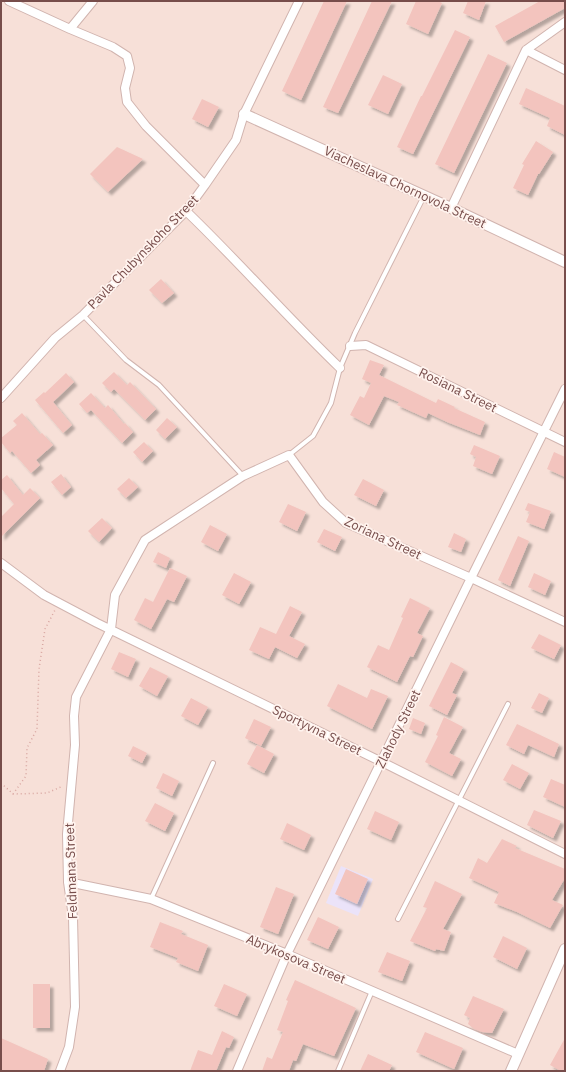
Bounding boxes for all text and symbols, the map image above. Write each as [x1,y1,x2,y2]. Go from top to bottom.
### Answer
street label: Viacheslava Chornovola Street [321,142,489,232]
street label: Pavla Chubynskoho Street [84,191,202,313]
street label: Rosiana Street [416,364,500,416]
street label: Zoriana Street [342,513,424,563]
street label: Zlahody Street [372,687,424,771]
street label: Sportyvna Street [269,701,365,759]
street label: Feldmana Street [61,822,81,920]
street label: Abrykosova Street [244,930,348,988]

